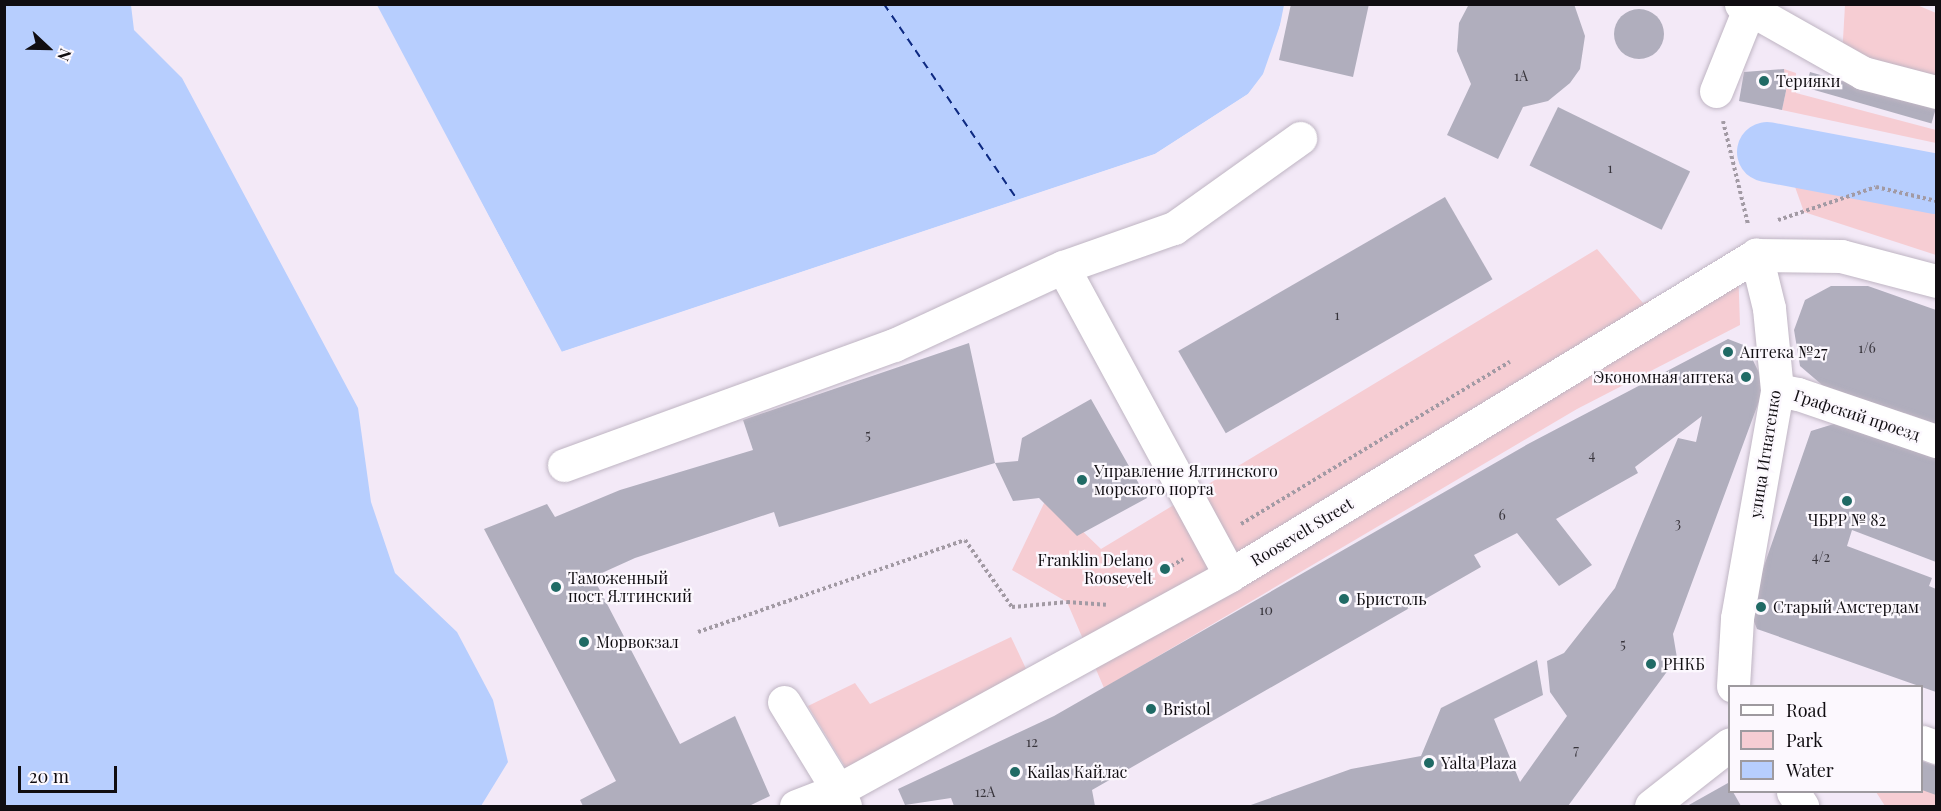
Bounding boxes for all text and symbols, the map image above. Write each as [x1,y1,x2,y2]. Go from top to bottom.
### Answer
north arrow [18,18,78,78]
text: N [53,46,77,64]
house number: 1А [1514,68,1528,84]
place label: Терияки [1776,71,1840,91]
marker: Терияки [1757,74,1771,88]
house number: 1 [1607,160,1613,176]
house number: 1 [1334,307,1340,323]
house number: 1/6 [1858,340,1876,356]
place label: Аптека №27 [1740,342,1828,362]
marker: Аптека №27 [1721,345,1735,359]
place label: Экономная аптека [1593,367,1734,387]
marker: Экономная аптека [1739,370,1753,384]
street label: Графский проезд [1792,386,1922,444]
street label: улица Игнатенко [1745,389,1785,519]
house number: 5 [865,427,871,443]
house number: 4 [1589,447,1595,463]
place label: Управление Ялтинского морского порта [1094,461,1278,499]
marker: Управление Ялтинского морского порта [1075,473,1089,487]
street label: Roosevelt Street [1247,494,1357,570]
marker: ЧБРР № 82 [1840,494,1854,508]
house number: 6 [1498,507,1506,523]
place label: ЧБРР № 82 [1808,510,1886,530]
house number: 3 [1675,515,1681,531]
house number: 4/2 [1812,549,1830,565]
place label: Franklin Delano Roosevelt [1038,550,1153,588]
marker: Franklin Delano Roosevelt [1158,562,1172,576]
place label: Таможенный пост Ялтинский [568,568,692,606]
marker: Таможенный пост Ялтинский [549,580,563,594]
place label: Бристоль [1356,589,1426,609]
marker: Бристоль [1337,592,1351,606]
place label: Старый Амстердам [1773,597,1919,617]
marker: Старый Амстердам [1754,600,1768,614]
house number: 10 [1259,602,1273,618]
place label: Морвокзал [596,632,679,652]
marker: Морвокзал [577,635,591,649]
house number: 5 [1620,636,1626,652]
place label: РНКБ [1663,654,1705,674]
marker: РНКБ [1644,657,1658,671]
legend [1728,685,1923,793]
text: Road [1786,698,1827,722]
place label: Bristol [1163,699,1211,719]
marker: Bristol [1144,702,1158,716]
text: Park [1786,728,1823,752]
house number: 12 [1026,734,1038,750]
house number: 7 [1573,742,1579,758]
place label: Yalta Plaza [1441,753,1517,773]
scale bar [21,754,120,792]
marker: Yalta Plaza [1422,756,1436,770]
text: Water [1786,758,1834,782]
place label: Kailas Кайлас [1027,762,1127,782]
text: 20 m [29,764,69,788]
marker: Kailas Кайлас [1008,765,1022,779]
house number: 12А [975,784,995,800]

